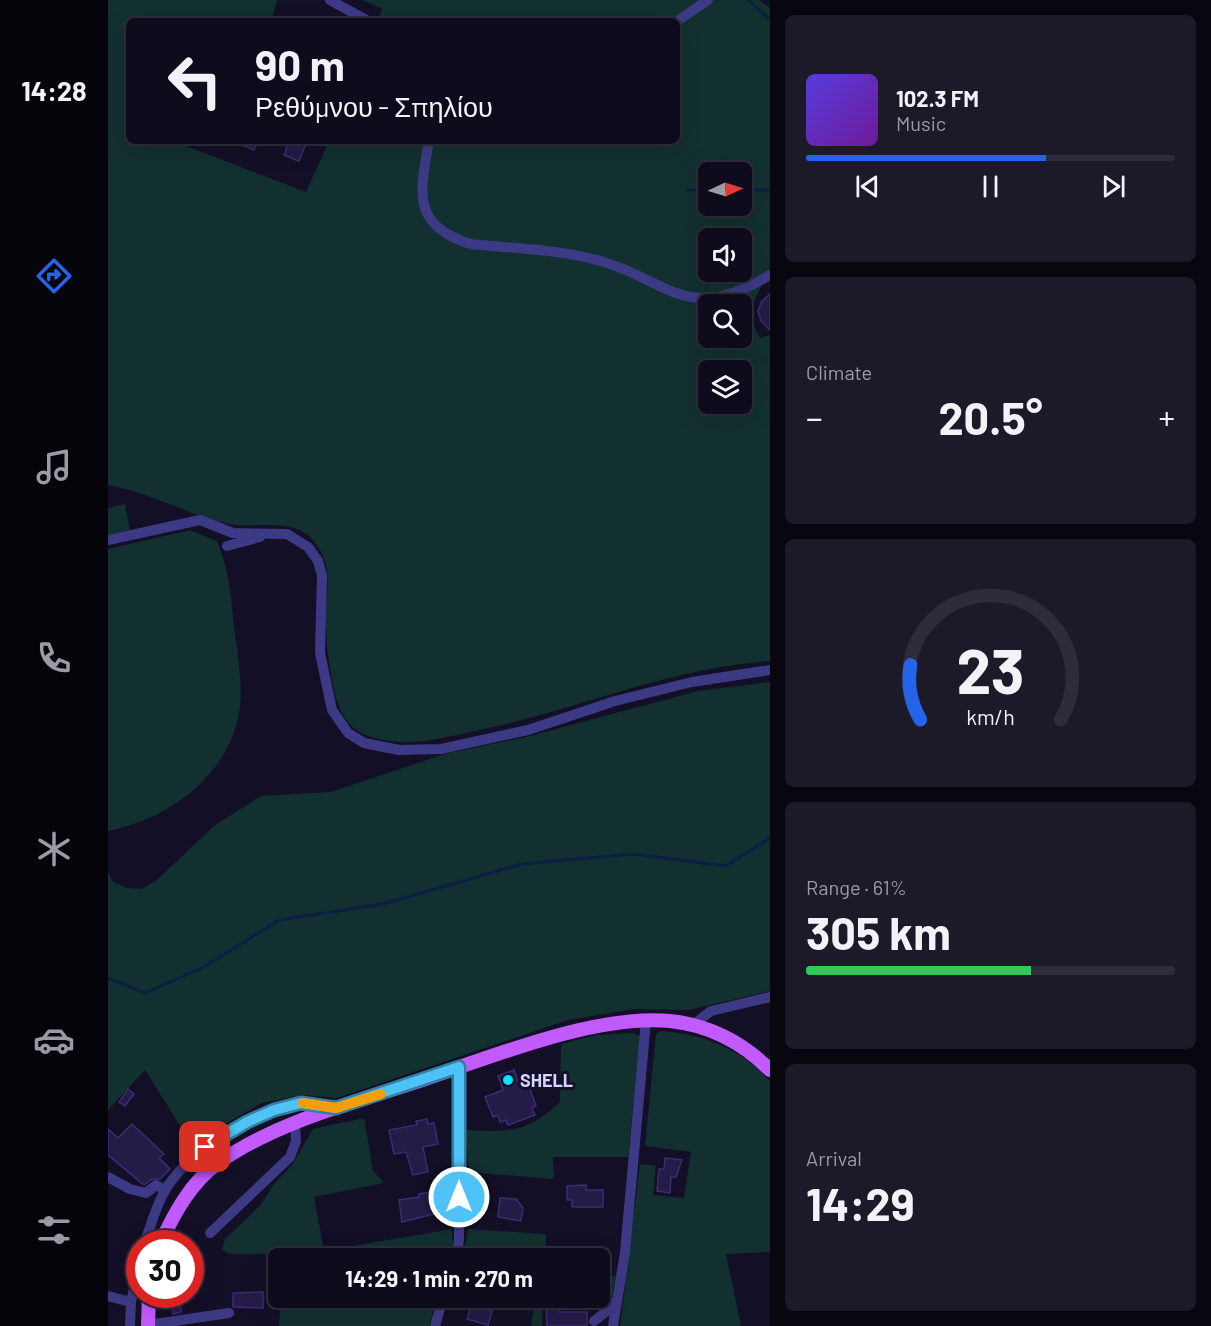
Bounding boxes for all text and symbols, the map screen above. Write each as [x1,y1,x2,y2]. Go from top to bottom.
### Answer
text: 90 m [255,39,345,89]
icon: left [156,42,234,120]
text: 14:28 [21,74,87,106]
text: 102.3 FM [896,85,979,111]
text: Ρεθύμνου - Σπηλίου [255,90,493,122]
text: Music [896,111,946,135]
north arrow [698,162,752,216]
map controls [698,162,752,414]
icon: previous [851,170,884,203]
icon: pause [974,170,1007,203]
icon: next [1097,170,1130,203]
button: sound [698,228,752,282]
icon: directions [33,255,75,297]
button: search [698,294,752,348]
button: layers [698,360,752,414]
text: Climate [806,360,872,384]
text: 20.5° [938,390,1043,444]
text: − [806,397,823,437]
text: + [1159,397,1175,437]
icon: music [33,446,75,488]
text: 23 [957,632,1024,706]
icon: phone [33,637,75,679]
text: km/h [966,704,1015,729]
icon: climate [33,828,75,870]
text: Range · 61% [806,875,907,899]
text: 305 km [806,905,951,959]
icon: car [33,1019,75,1061]
place label: SHELL [520,1069,573,1091]
marker: SHELL [501,1073,515,1087]
pin [179,1121,230,1172]
icon: arrive [188,1130,221,1163]
text: Arrival [806,1146,862,1170]
position arrow [427,1165,491,1229]
text: 14:29 [806,1176,915,1230]
icon: filters [33,1209,75,1251]
speed limit sign: 30 [126,1230,204,1308]
text: 14:29 · 1 min · 270 m [345,1265,533,1291]

